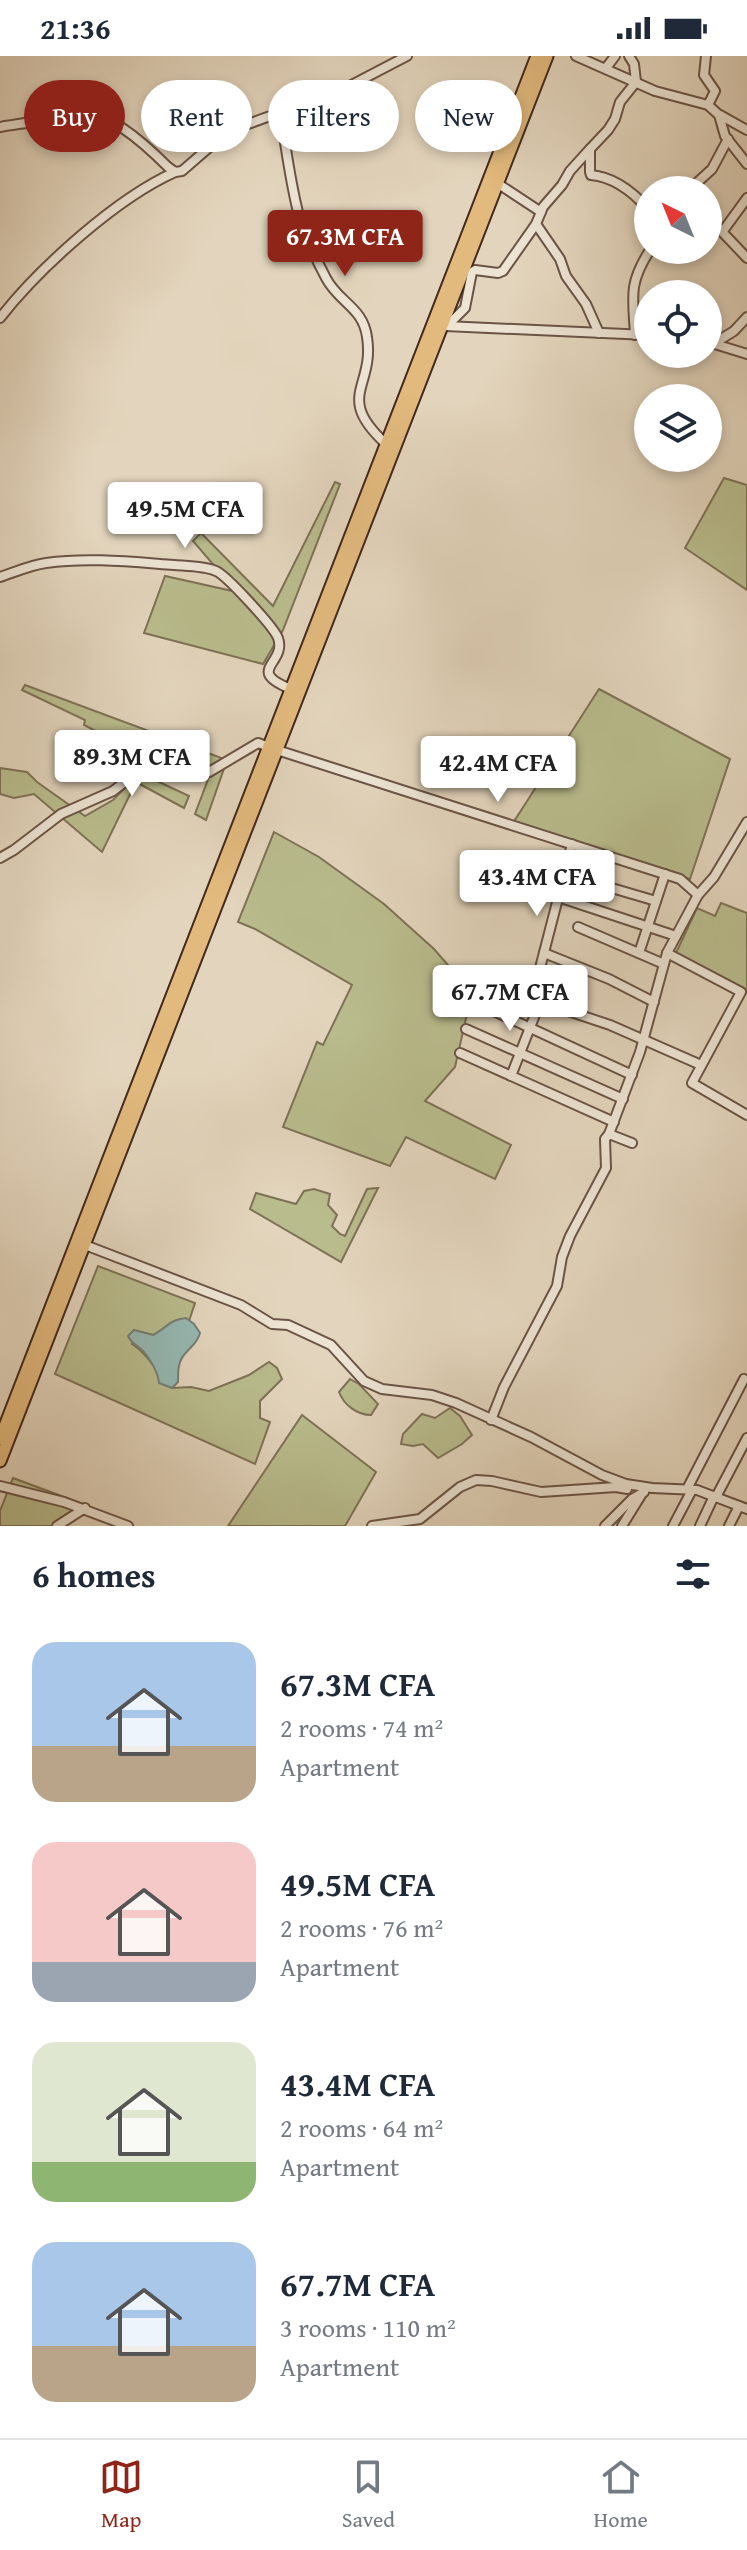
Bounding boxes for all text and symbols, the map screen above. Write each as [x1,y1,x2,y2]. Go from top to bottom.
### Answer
text: 21:36 [40,6,111,50]
chip: Buy [24,80,125,152]
chip: Rent [141,80,252,152]
chip: Filters [268,80,399,152]
chip: New [415,80,522,152]
north arrow [634,176,722,264]
map controls [634,176,722,472]
pin: 67.3M CFA [253,210,437,278]
text: 67.3M CFA [286,216,404,255]
button: locate [634,280,722,368]
button: layers [634,384,722,472]
pin: 49.5M CFA [93,482,277,550]
text: 49.5M CFA [126,488,244,527]
pin: 89.3M CFA [40,730,224,798]
text: 89.3M CFA [73,736,191,775]
pin: 42.4M CFA [406,736,590,804]
text: 42.4M CFA [439,742,557,781]
pin: 43.4M CFA [445,850,629,918]
text: 43.4M CFA [478,856,596,895]
pin: 67.7M CFA [418,965,602,1033]
text: 67.7M CFA [451,971,569,1010]
text: 6 homes [32,1550,156,1599]
icon: filters [671,1552,715,1596]
text: 67.3M CFA [280,1659,435,1708]
icon: home [96,1674,192,1770]
text: 2 rooms · 74 m² [280,1708,443,1747]
text: Apartment [280,1747,399,1786]
text: 49.5M CFA [280,1859,435,1908]
icon: home [96,1874,192,1970]
text: 2 rooms · 76 m² [280,1908,443,1947]
text: Apartment [280,1947,399,1986]
text: 43.4M CFA [280,2059,435,2108]
icon: home [96,2074,192,2170]
text: 2 rooms · 64 m² [280,2108,443,2147]
text: Apartment [280,2147,399,2186]
text: 67.7M CFA [280,2259,435,2308]
icon: home [96,2274,192,2370]
text: 3 rooms · 110 m² [280,2308,456,2347]
text: Apartment [280,2347,399,2386]
tab: Map [99,2455,143,2535]
tab: Saved [342,2455,395,2535]
tab: Home [594,2455,648,2535]

